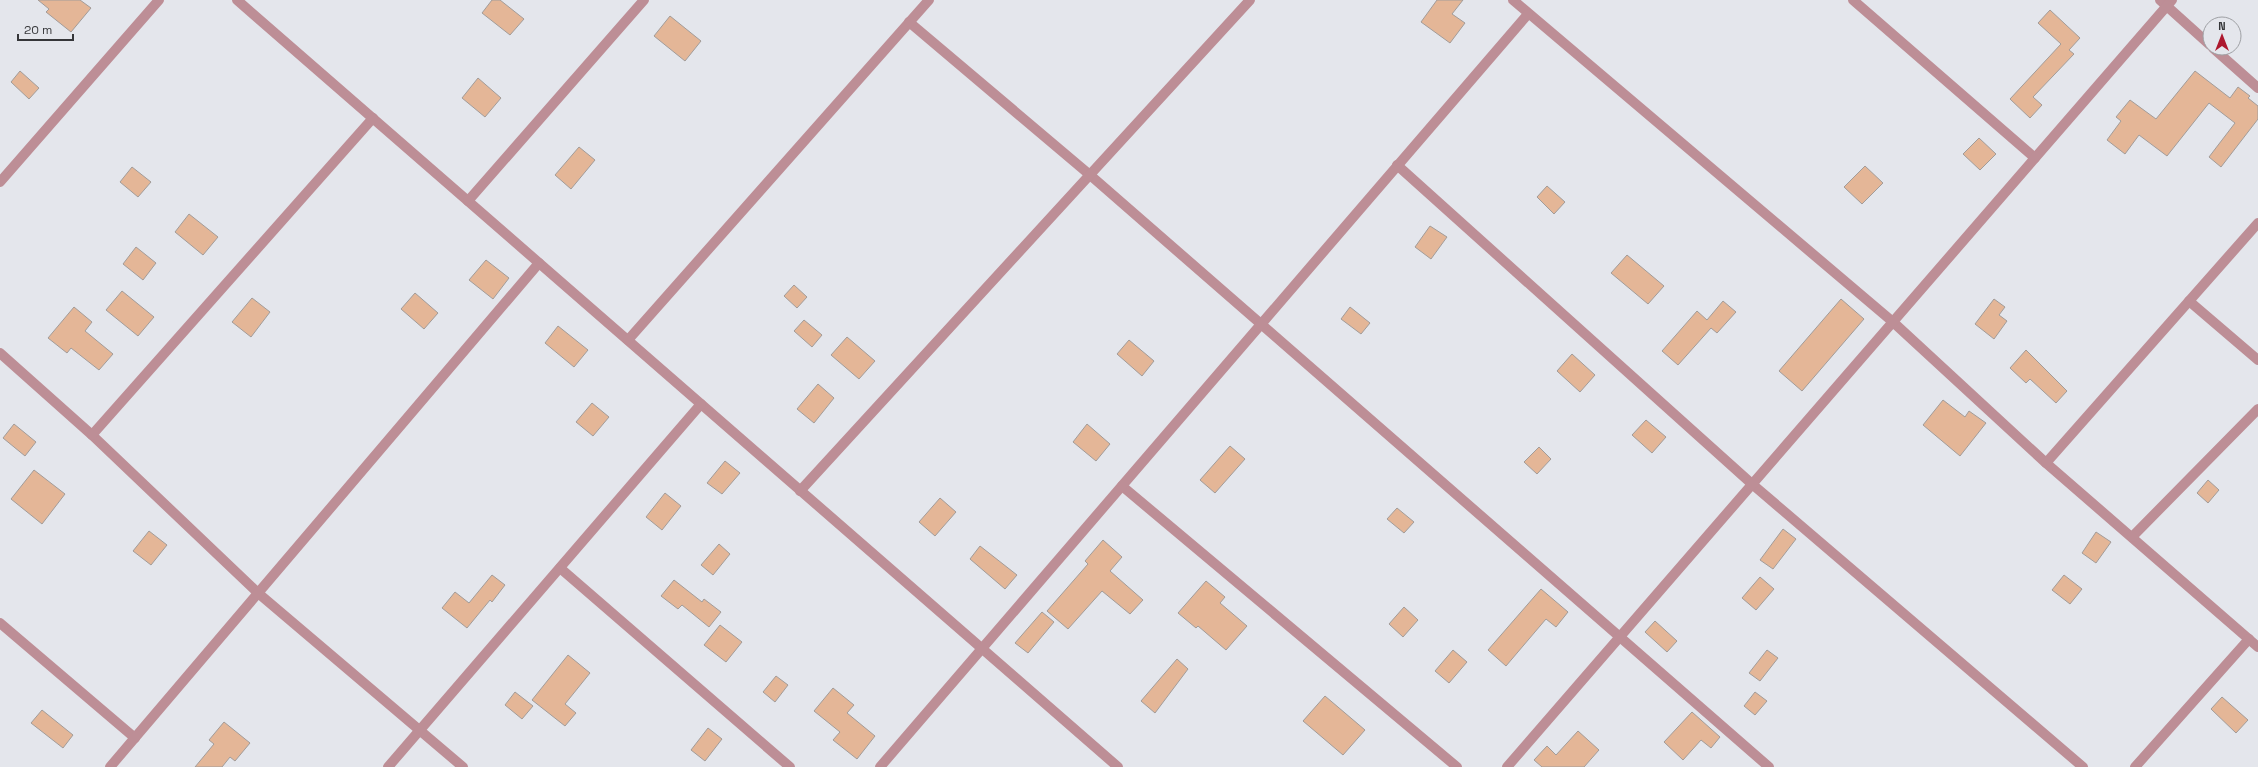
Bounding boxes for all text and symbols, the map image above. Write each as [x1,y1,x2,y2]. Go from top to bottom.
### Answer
scale bar [18,16,73,42]
north arrow [2202,16,2242,56]
text: N [2218,19,2226,33]
text: 20 m [24,22,52,38]

